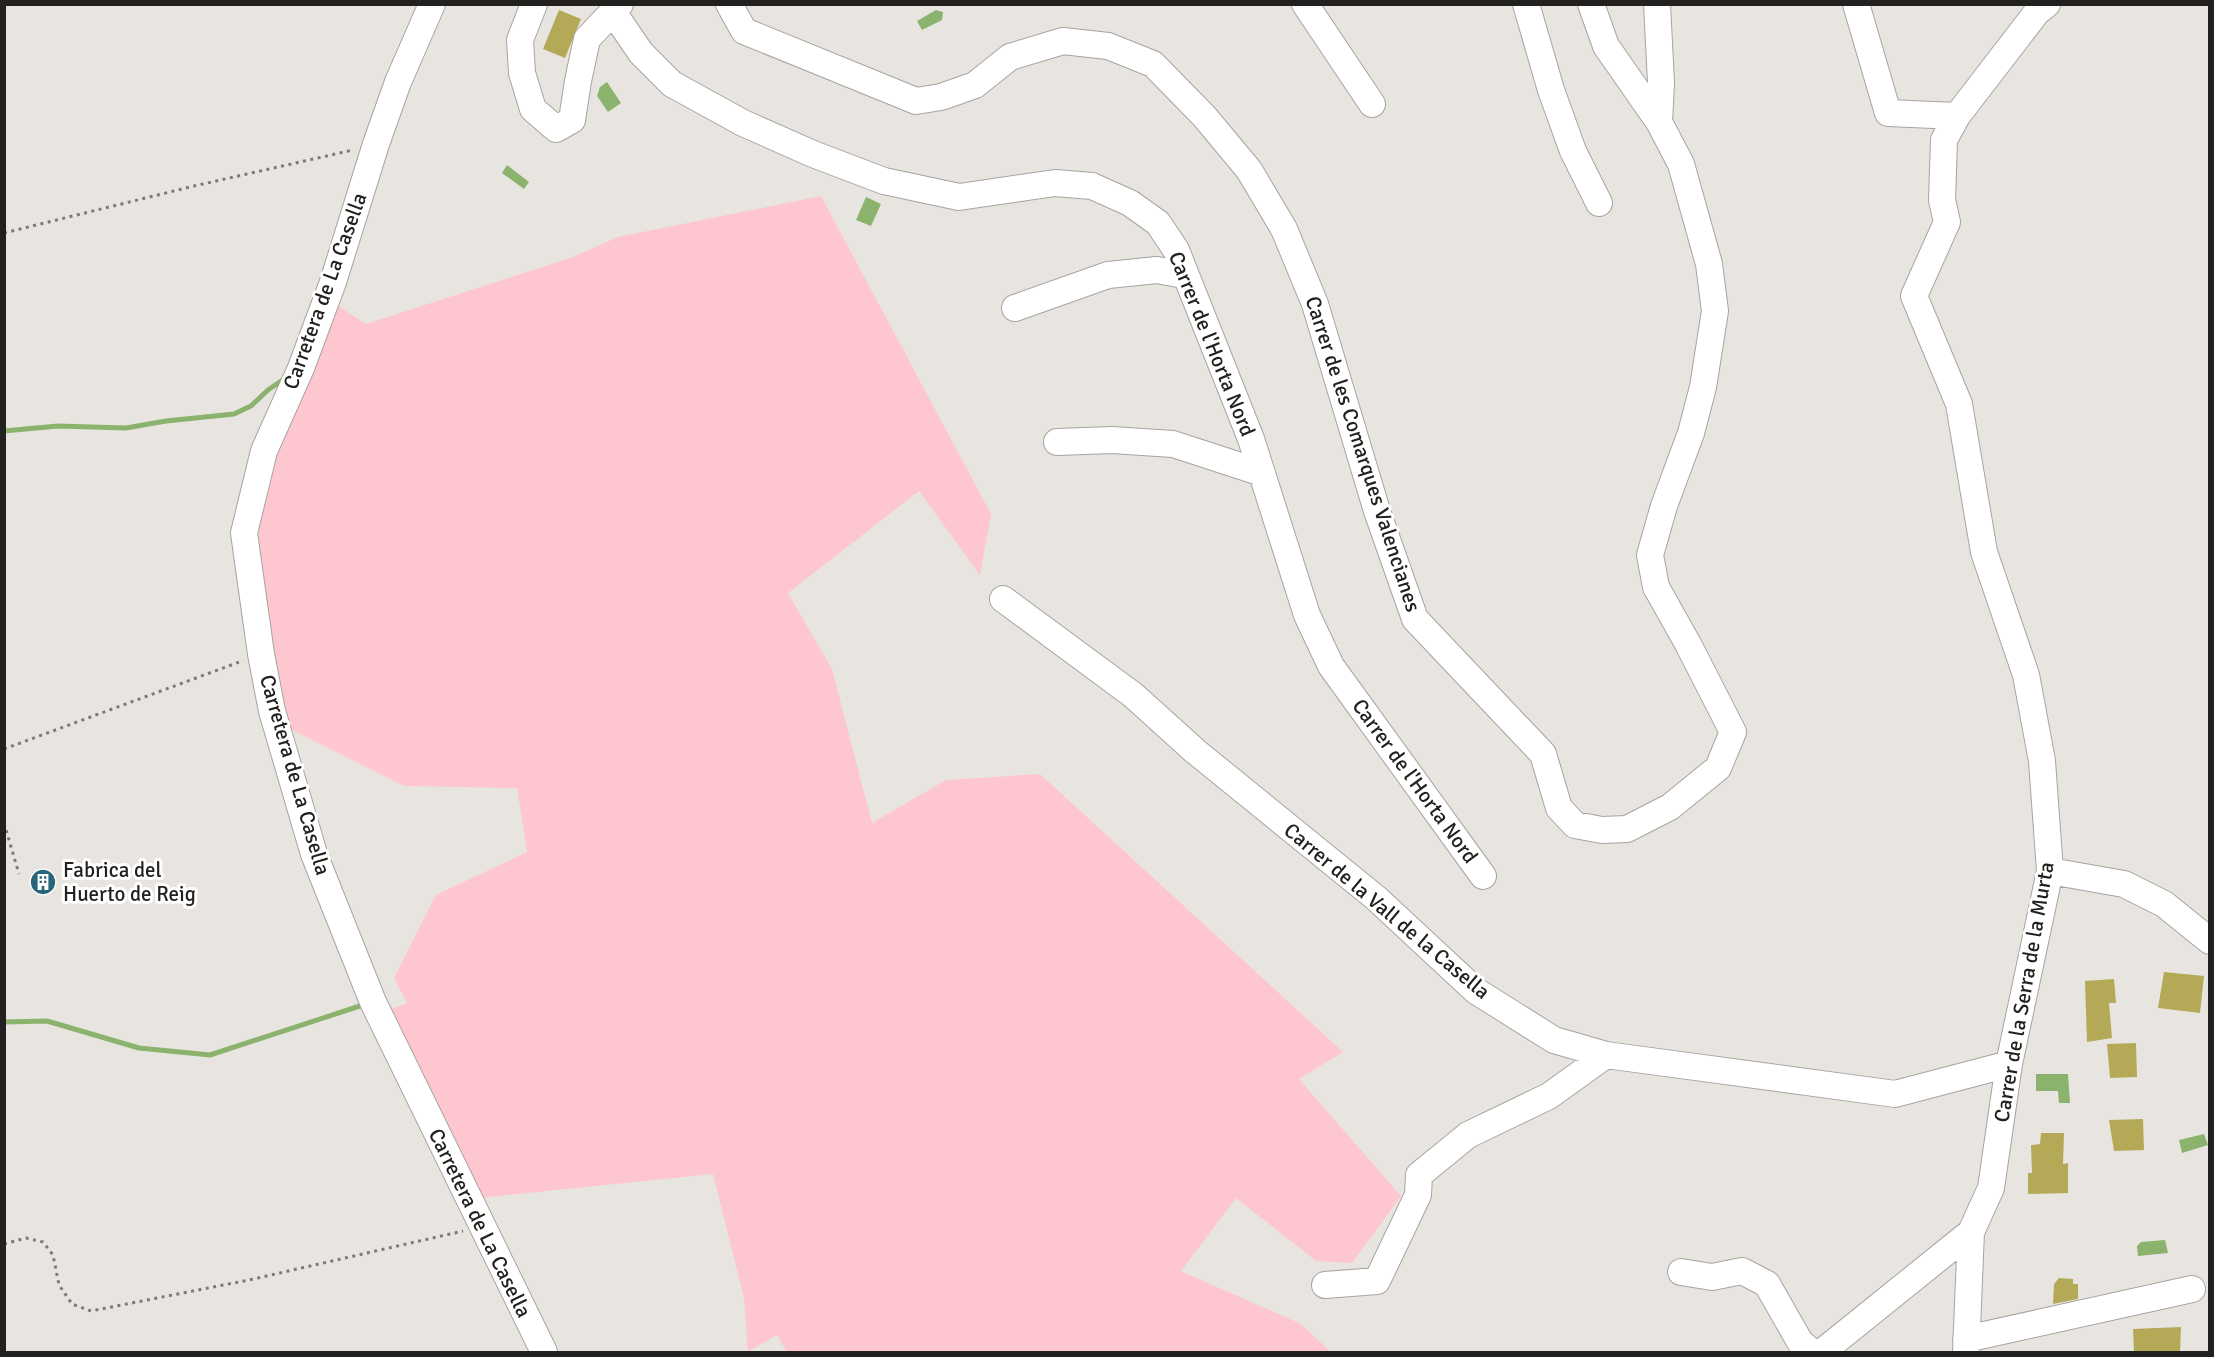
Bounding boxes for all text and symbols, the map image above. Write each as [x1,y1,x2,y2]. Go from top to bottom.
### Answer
street label: Carretera de La Casella [277,189,373,393]
street label: Carrer de l'Horta Nord [1163,248,1261,440]
street label: Carrer de les Comarques Valencianes [1300,293,1426,615]
street label: Carretera de La Casella [254,672,336,878]
street label: Carrer de l'Horta Nord [1347,694,1483,868]
street label: Carrer de la Vall de la Casella [1279,817,1495,1005]
place label: Fabrica del Huerto de Reig [63,857,196,907]
street label: Carrer de la Serra de la Murta [1988,860,2060,1124]
building icon: Fabrica del Huerto de Reig [28,867,58,897]
street label: Carretera de La Casella [423,1124,537,1322]

